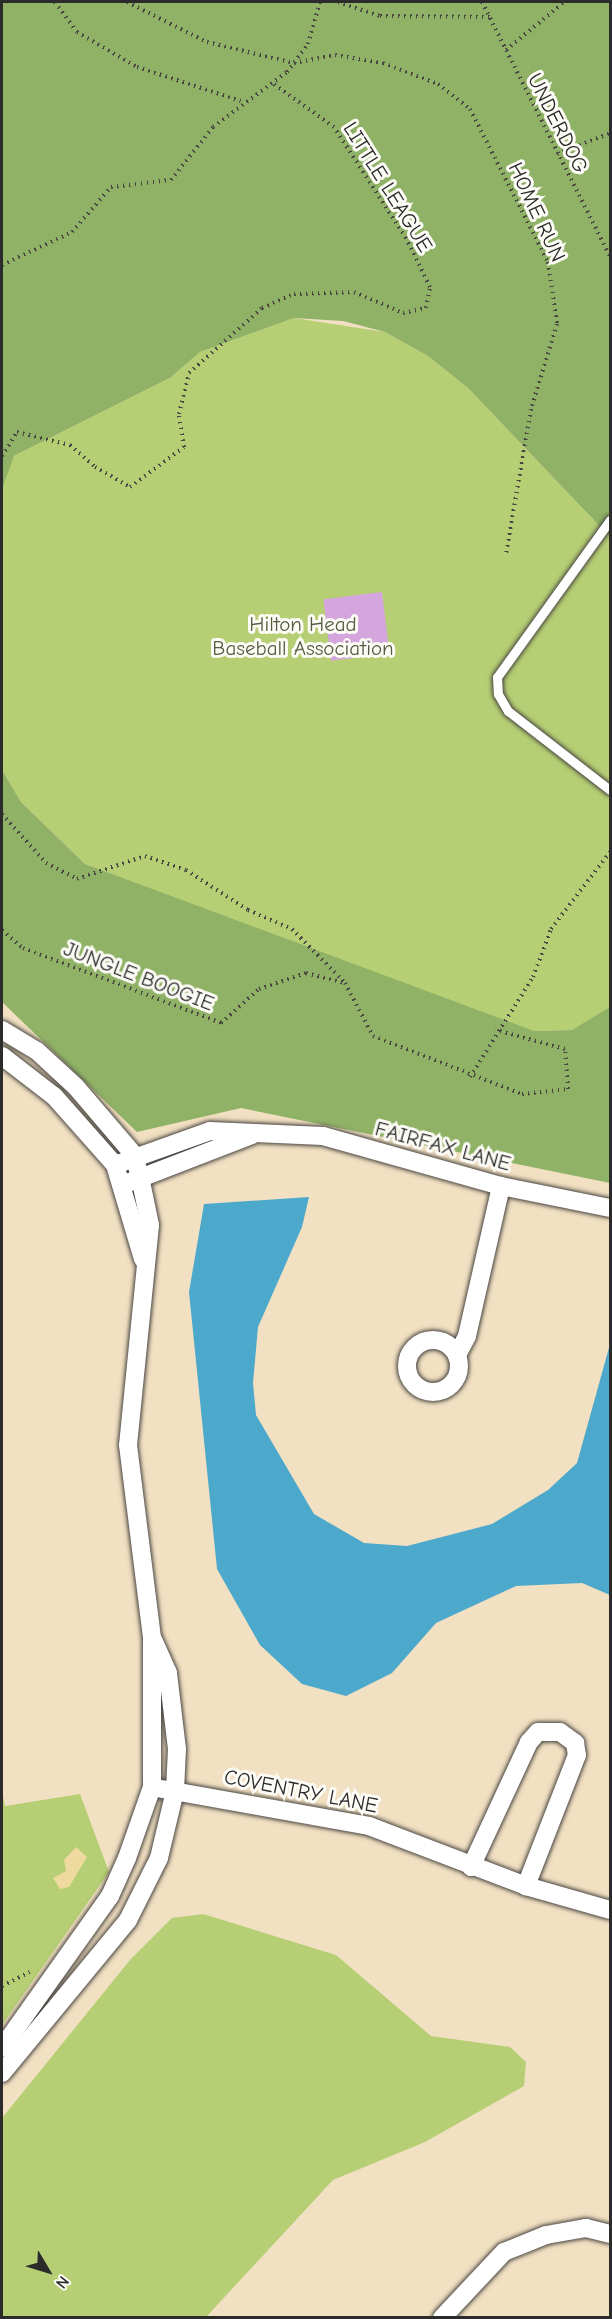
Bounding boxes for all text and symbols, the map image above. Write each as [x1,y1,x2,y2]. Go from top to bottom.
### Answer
street label: UNDERDOG [522,69,594,177]
street label: LITTLE LEAGUE [338,117,438,257]
street label: HOME RUN [503,158,571,266]
park label: Hilton Head Baseball Association [212,611,394,661]
street label: JUNGLE BOOGIE [60,936,218,1016]
street label: FAIRFAX LANE [372,1116,514,1176]
street label: COVENTRY LANE [222,1764,380,1818]
north arrow [18,2241,78,2301]
text: N [52,2272,72,2292]

